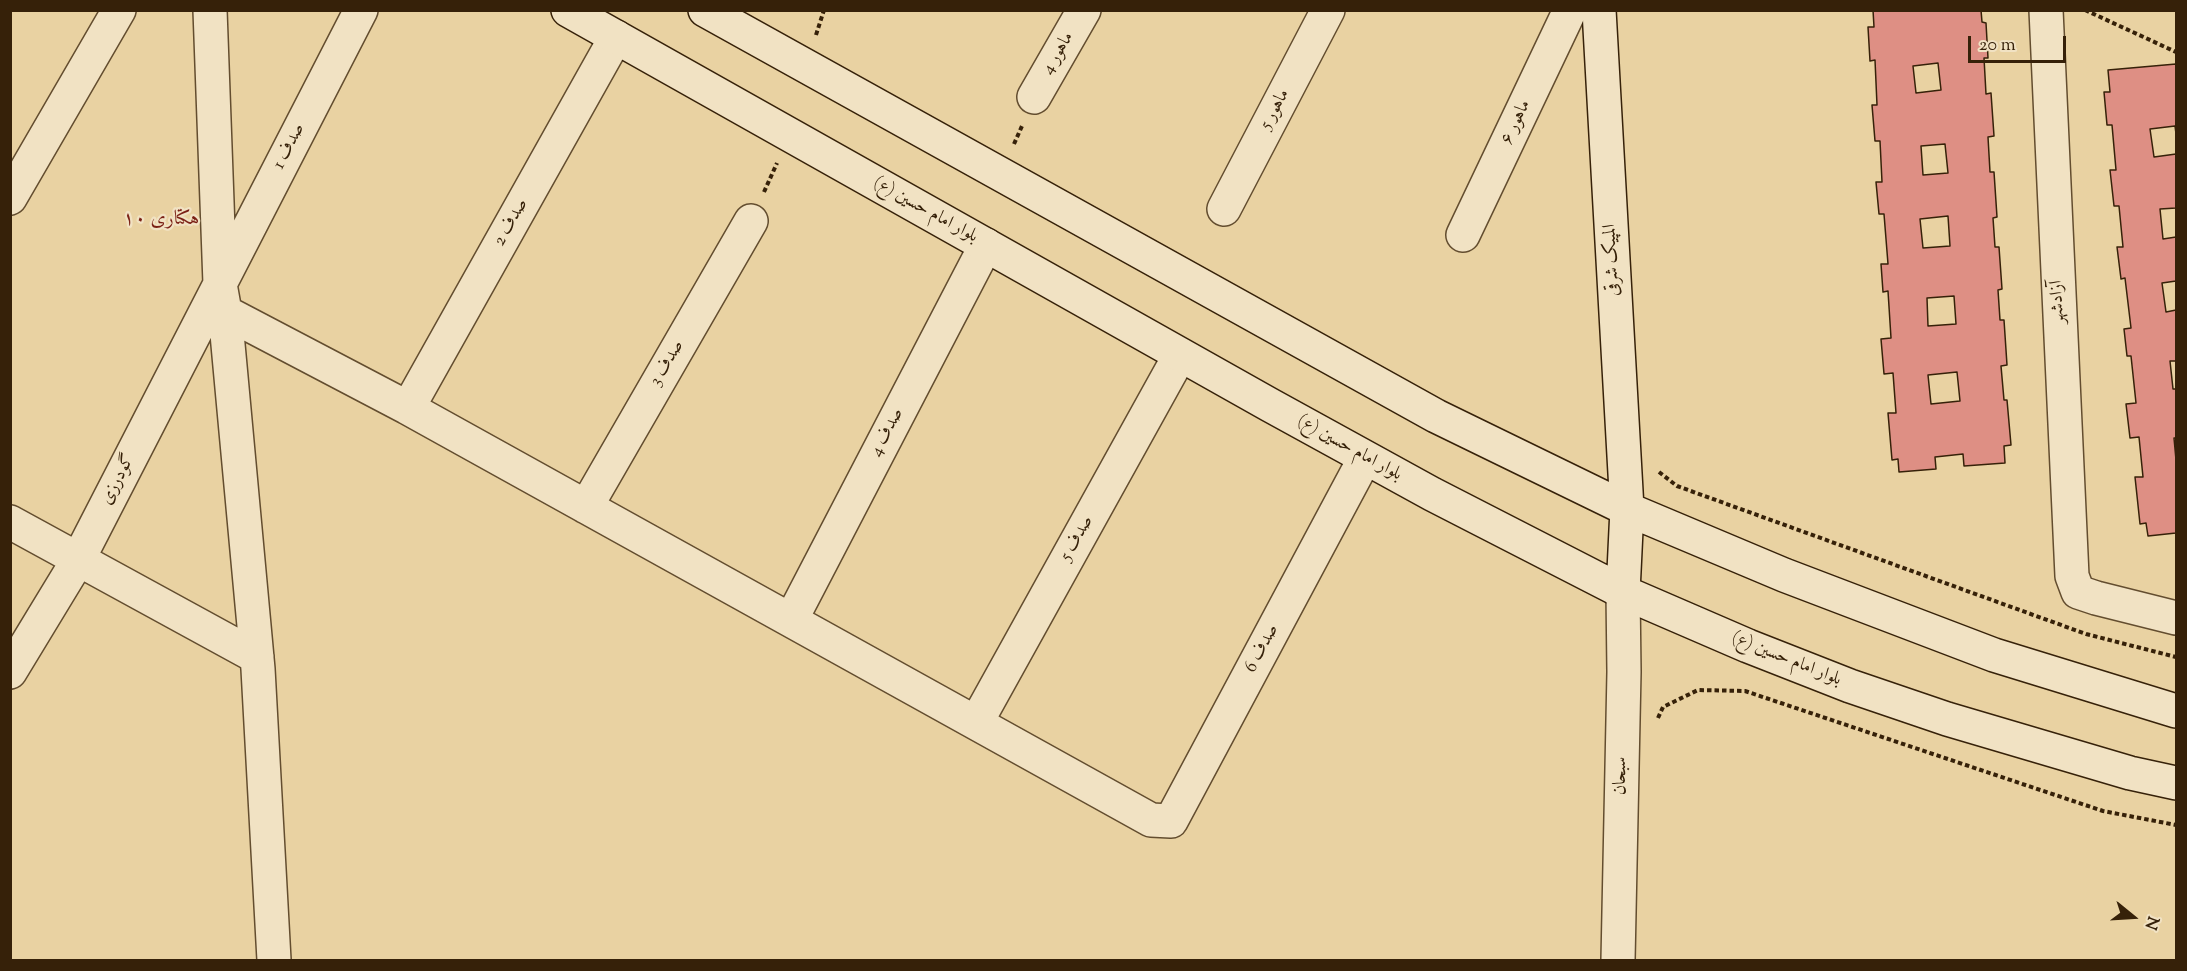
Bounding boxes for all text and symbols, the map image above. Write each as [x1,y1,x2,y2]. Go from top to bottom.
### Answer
scale bar [1971,24,2068,62]
street label: ماهور 4 [1038,29,1080,79]
text: 20 m [1979,33,2016,59]
street label: ماهور 5 [1256,86,1296,134]
street label: ماهور ۶ [1497,97,1537,149]
street label: صدف 1 [269,120,311,174]
street label: بلوار امام حسین (ع) [869,173,981,249]
street label: صدف 2 [490,195,534,251]
district label: ۱۰ هکتاری [123,209,199,233]
street label: المپیک شرقی [1600,223,1626,297]
street label: آزادشهر [2047,280,2071,324]
street label: صدف 3 [646,337,690,391]
street label: صدف 4 [867,405,909,461]
street label: بلوار امام حسین (ع) [1293,411,1405,487]
street label: گودرزی [97,451,141,509]
street label: صدف 5 [1057,512,1099,566]
street label: صدف 6 [1241,621,1285,677]
street label: بلوار امام حسین (ع) [1728,628,1844,692]
street label: سبحان [1611,756,1633,796]
north arrow [2103,887,2163,947]
text: N [2138,913,2164,932]

